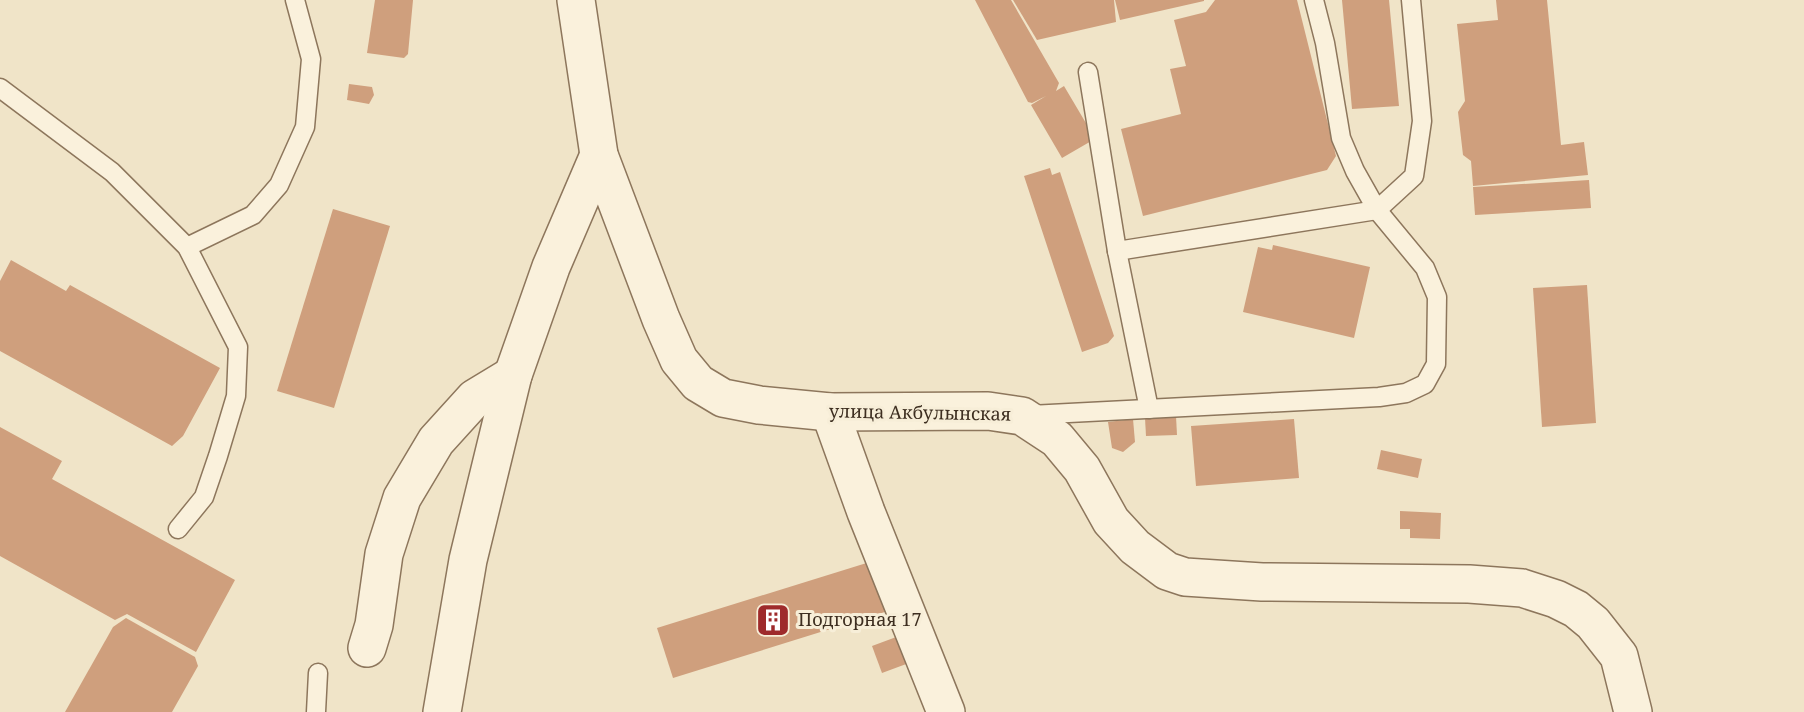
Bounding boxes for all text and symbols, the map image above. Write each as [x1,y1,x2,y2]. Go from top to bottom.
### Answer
street label: улица Акбулынская [829,398,1011,426]
building icon: Подгорная 17 [754,601,792,639]
place label: Подгорная 17 [798,607,921,631]

